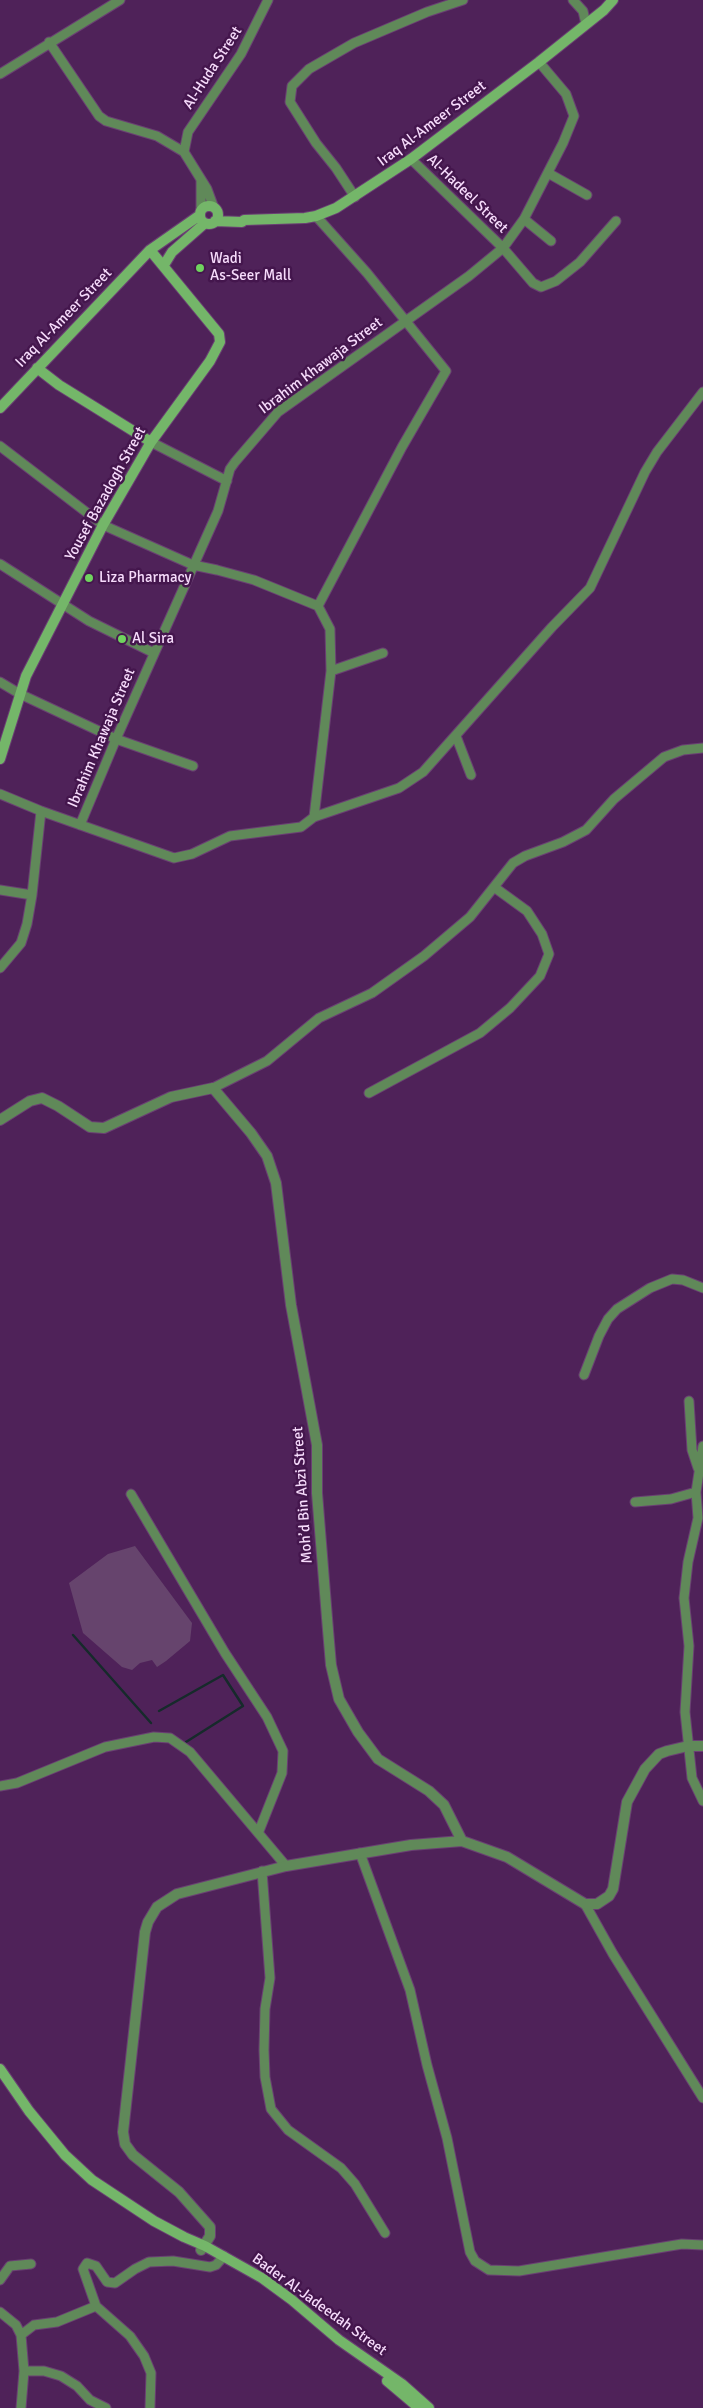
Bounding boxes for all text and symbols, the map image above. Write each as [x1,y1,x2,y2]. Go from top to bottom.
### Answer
street label: Al-Huda Street [180,23,246,113]
street label: Iraq Al-Ameer Street [374,77,490,171]
street label: Al-Hadeel Street [423,151,511,237]
place label: Wadi As-Seer Mall [210,250,292,285]
marker: Wadi As-Seer Mall [194,262,206,274]
street label: Iraq Al-Ameer Street [12,265,116,371]
street label: Ibrahim Khawaja Street [256,314,386,418]
street label: Yousef Bazadogh Street [62,424,150,564]
place label: Liza Pharmacy [99,569,192,587]
marker: Liza Pharmacy [83,572,95,584]
place label: Al Sira [132,630,174,648]
marker: Al Sira [116,633,128,645]
street label: Ibrahim Khawaja Street [64,666,140,810]
street label: Moh’d Bin Abzi Street [289,1426,317,1564]
street label: Bader Al-Jadeedah Street [248,2250,390,2360]

